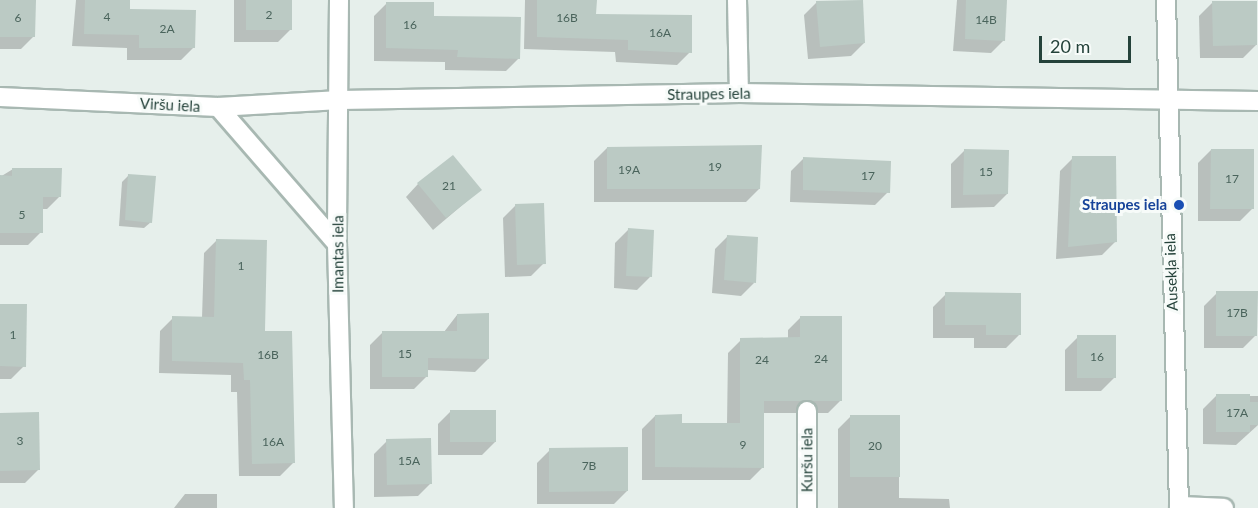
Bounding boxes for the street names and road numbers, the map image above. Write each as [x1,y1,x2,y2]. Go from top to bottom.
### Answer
street label: Straupes iela [667,84,751,104]
street label: Viršu iela [139,94,201,116]
street label: Imantas iela [329,215,347,293]
street label: Ausekļa iela [1161,233,1181,311]
street label: Kuršu iela [798,428,816,492]

